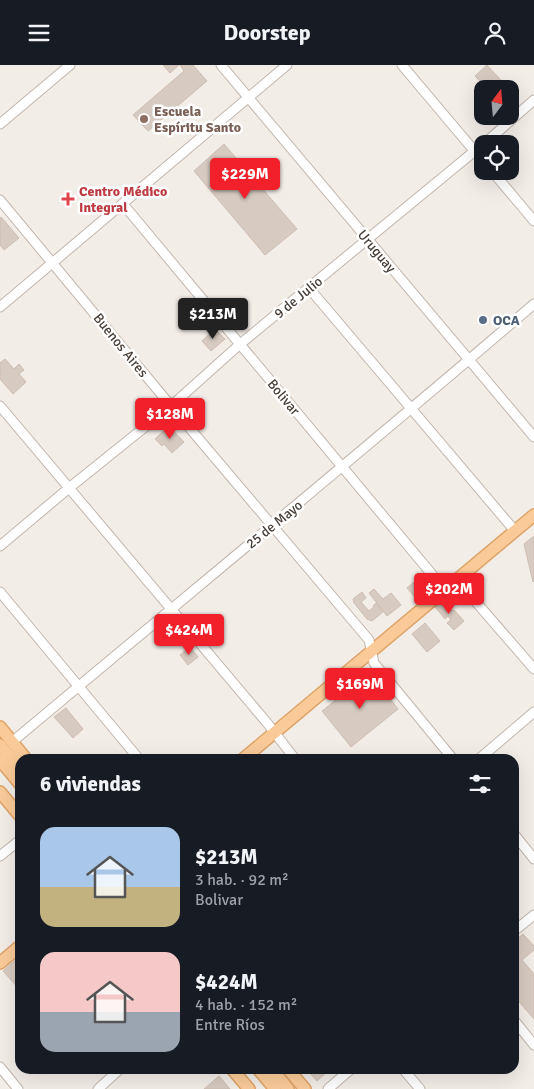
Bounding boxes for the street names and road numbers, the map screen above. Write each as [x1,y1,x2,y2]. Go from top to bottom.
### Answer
street label: Uruguay [354,226,400,277]
street label: 9 de Julio [271,273,326,322]
street label: Buenos Aires [90,310,152,381]
street label: Bolivar [264,376,304,420]
street label: 25 de Mayo [243,497,306,552]

